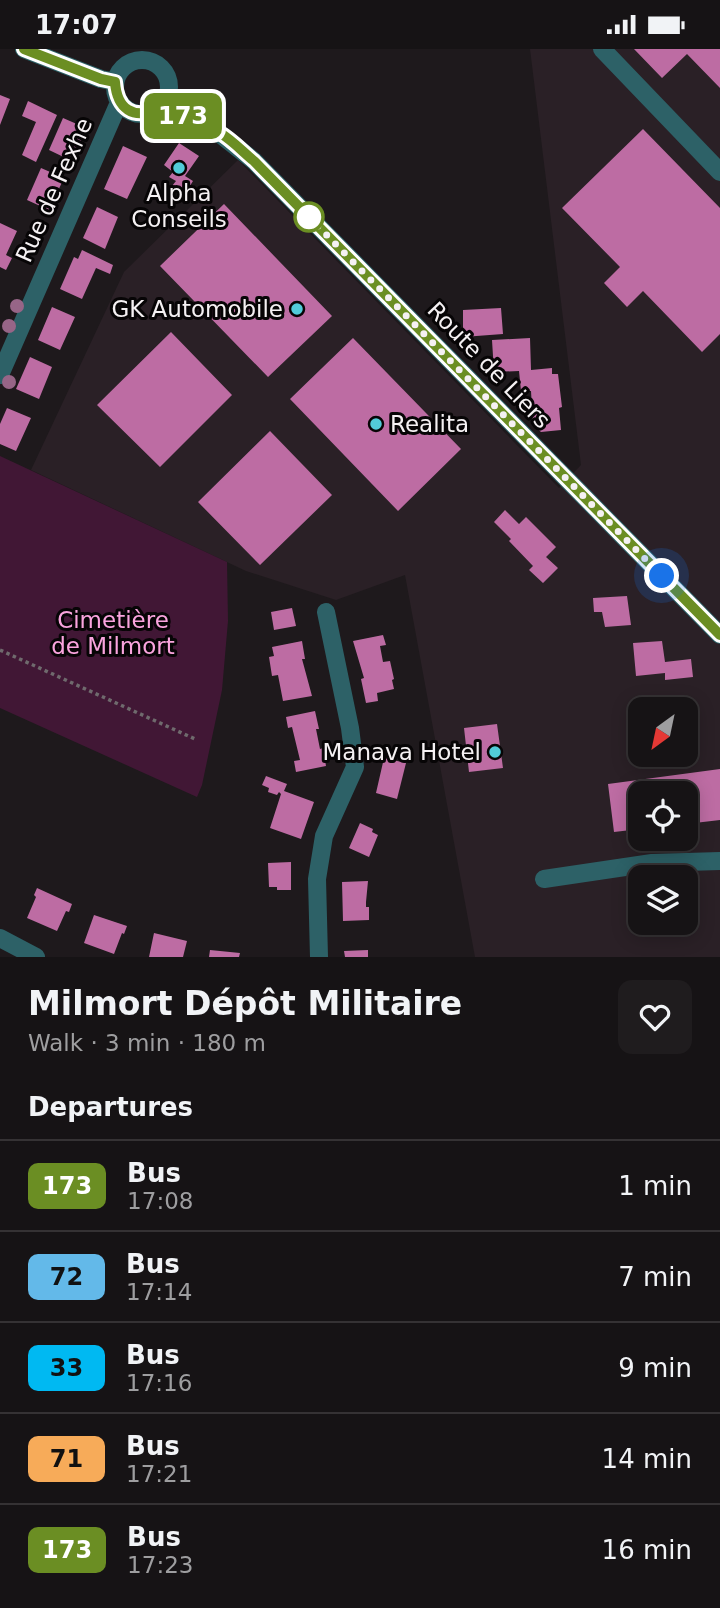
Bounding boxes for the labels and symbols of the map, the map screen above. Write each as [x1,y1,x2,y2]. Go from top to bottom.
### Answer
line badge: 173 [143,93,223,139]
street label: Rue de Fexhe [11,114,97,266]
marker: Alpha Conseils [171,160,187,176]
place label: Alpha Conseils [131,180,227,232]
unlabelled marker [294,202,324,232]
place label: GK Automobile [111,296,283,322]
street label: Route de Liers [422,297,556,433]
marker: GK Automobile [289,301,305,317]
place label: Realita [390,411,469,437]
marker: Realita [368,416,384,432]
your location [644,558,679,593]
park label: Cimetière de Milmort [51,607,175,659]
north arrow [628,697,698,767]
place label: Manava Hotel [322,739,481,765]
marker: Manava Hotel [487,744,503,760]

